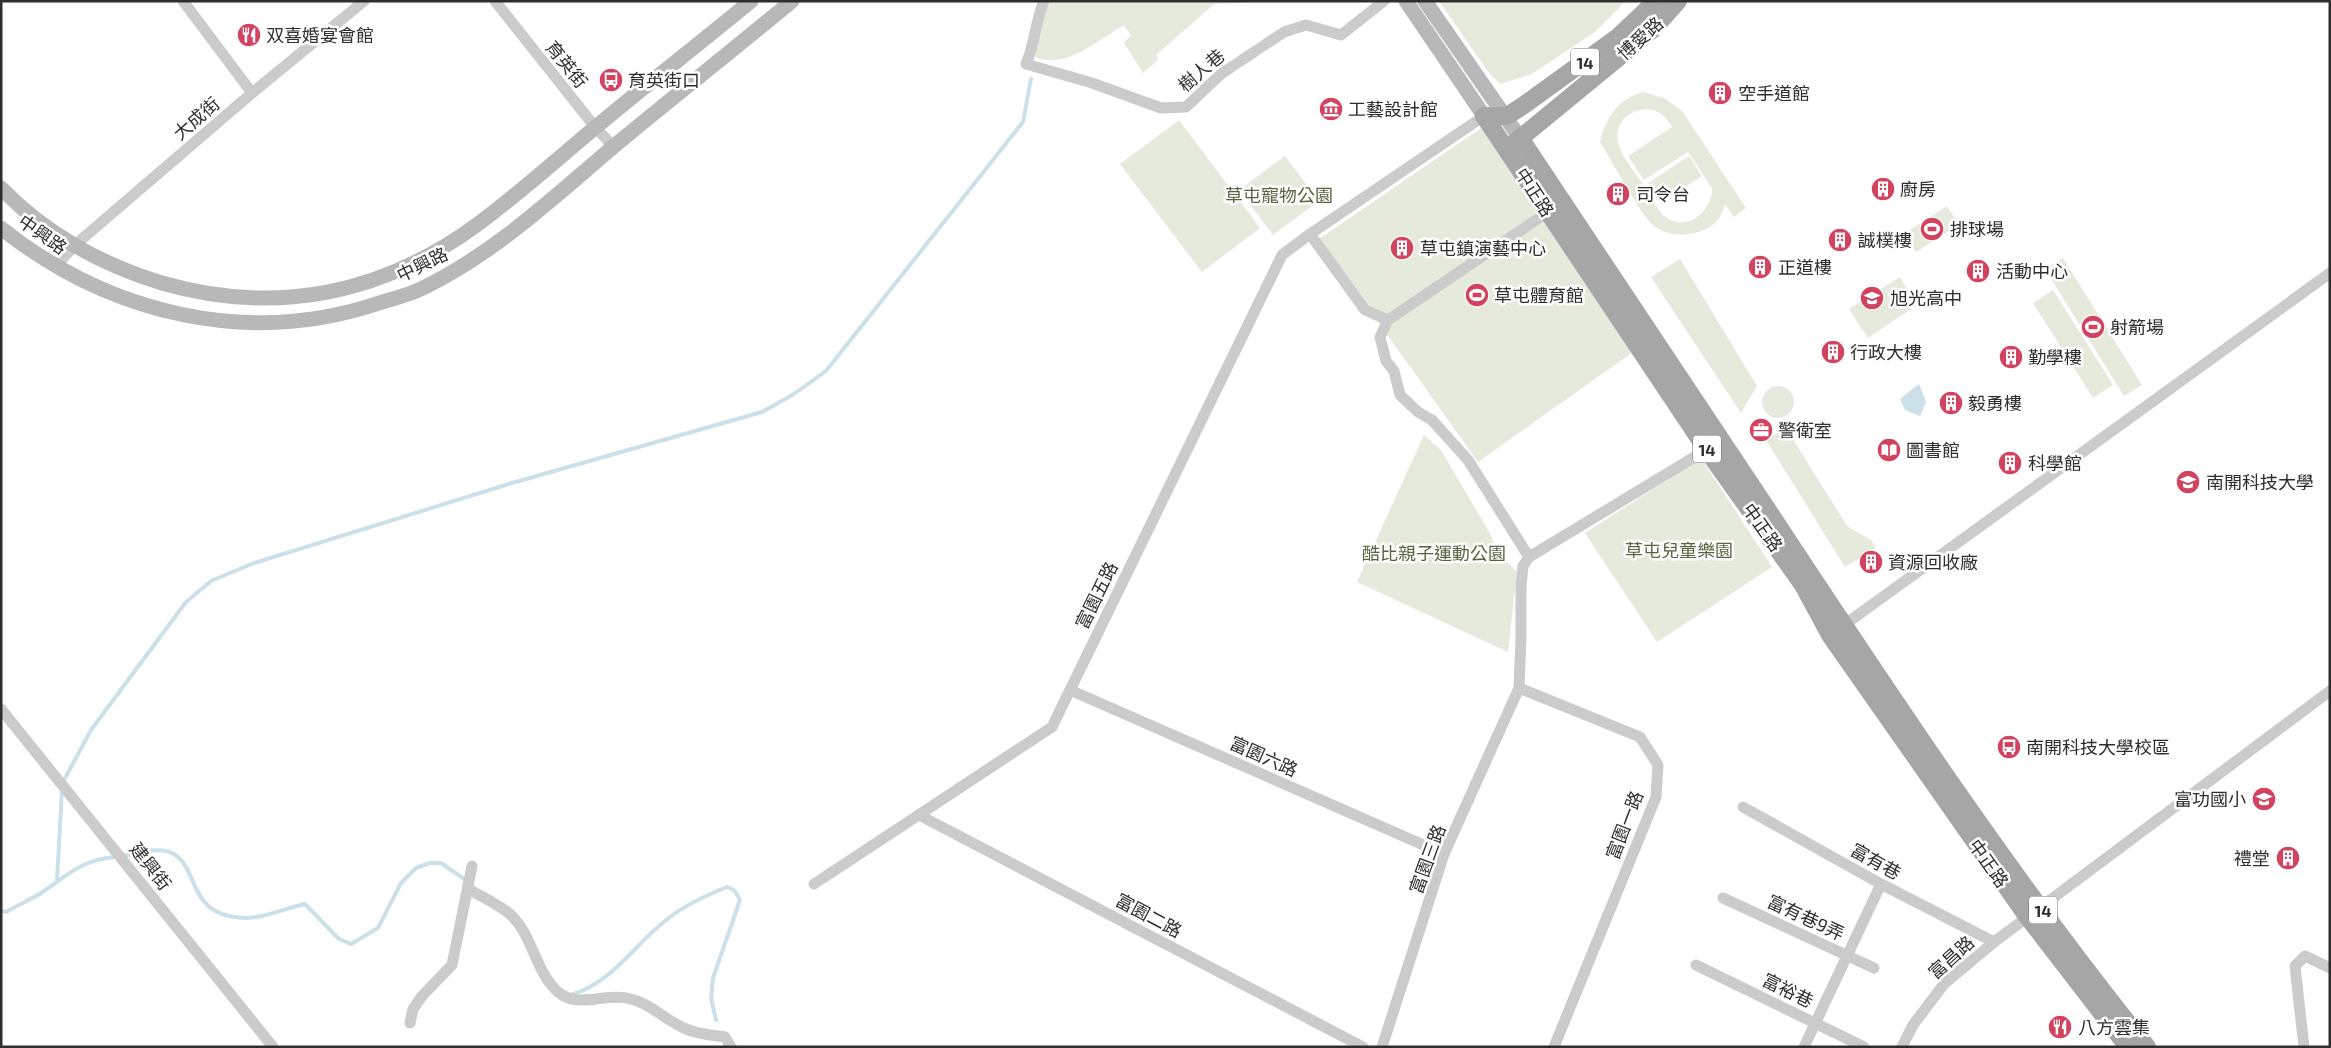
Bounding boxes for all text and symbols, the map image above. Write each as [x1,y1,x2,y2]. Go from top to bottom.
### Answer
street label: 博愛路 [1613,12,1667,64]
restaurant icon: 双喜婚宴會館 [236,22,262,48]
place label: 双喜婚宴會館 [266,24,374,46]
street label: 育英街 [541,36,593,92]
street label: 樹人巷 [1173,44,1229,96]
road number: 14 [1571,48,1599,76]
bus stop icon: 育英街口 [598,67,624,93]
place label: 育英街口 [628,69,700,91]
building icon: 空手道館 [1707,80,1733,106]
place label: 空手道館 [1738,82,1810,104]
street label: 大成街 [168,92,224,144]
museum icon: 工藝設計館 [1318,96,1344,122]
place label: 工藝設計館 [1348,98,1438,120]
street label: 中正路 [1511,163,1559,221]
building icon: 廚房 [1870,176,1896,202]
place label: 廚房 [1900,178,1936,200]
building icon: 司令台 [1605,181,1631,207]
place label: 司令台 [1636,183,1690,205]
park label: 草屯寵物公園 [1225,184,1333,206]
street label: 中興路 [15,210,71,258]
sports icon: 排球場 [1919,216,1945,242]
place label: 排球場 [1950,218,2004,240]
building icon: 誠樸樓 [1827,227,1853,253]
place label: 誠樸樓 [1858,229,1912,251]
building icon: 草屯鎮演藝中心 [1389,235,1415,261]
place label: 草屯鎮演藝中心 [1420,237,1546,259]
street label: 中興路 [393,242,451,286]
building icon: 正道樓 [1747,254,1773,280]
place label: 正道樓 [1778,256,1832,278]
building icon: 活動中心 [1965,258,1991,284]
place label: 活動中心 [1996,260,2068,282]
sports icon: 草屯體育館 [1464,282,1490,308]
place label: 草屯體育館 [1494,284,1584,306]
school or university icon: 旭光高中 [1859,285,1885,311]
place label: 旭光高中 [1890,287,1962,309]
sports icon: 射箭場 [2080,314,2106,340]
place label: 射箭場 [2110,316,2164,338]
building icon: 行政大樓 [1820,339,1846,365]
place label: 行政大樓 [1850,341,1922,363]
building icon: 勤學樓 [1998,344,2024,370]
place label: 勤學樓 [2028,346,2082,368]
building icon: 毅勇樓 [1938,390,1964,416]
place label: 毅勇樓 [1968,392,2022,414]
office icon: 警衛室 [1748,417,1774,443]
place label: 警衛室 [1778,419,1832,441]
road number: 14 [1693,436,1721,462]
library icon: 圖書館 [1876,437,1902,463]
place label: 圖書館 [1906,439,1960,461]
building icon: 科學館 [1997,450,2023,476]
place label: 科學館 [2028,452,2082,474]
school or university icon: 南開科技大學 [2175,469,2201,495]
place label: 南開科技大學 [2206,471,2314,493]
street label: 中正路 [1739,499,1787,555]
park label: 草屯兒童樂園 [1625,539,1733,561]
park label: 酷比親子運動公園 [1362,542,1506,564]
building icon: 資源回收廠 [1858,549,1884,575]
place label: 資源回收廠 [1888,551,1978,573]
street label: 富園五路 [1070,558,1122,632]
street label: 富園六路 [1227,731,1301,781]
bus stop icon: 南開科技大學校區 [1996,734,2022,760]
place label: 南開科技大學校區 [2026,736,2170,758]
school or university icon: 富功國小 [2251,786,2277,812]
street label: 富園一路 [1601,787,1647,863]
place label: 富功國小 [2174,788,2246,810]
street label: 富園三路 [1404,821,1450,897]
street label: 中正路 [1965,835,2013,891]
street label: 建興街 [126,838,176,894]
street label: 富有巷 [1847,838,1905,884]
building icon: 禮堂 [2275,845,2301,871]
place label: 禮堂 [2234,847,2270,869]
street label: 富園二路 [1112,888,1186,942]
street label: 富有巷9弄 [1764,890,1848,944]
road number: 14 [2029,896,2057,924]
street label: 富昌路 [1924,931,1978,983]
street label: 富裕巷 [1759,968,1817,1012]
restaurant icon: 八方雲集 [2047,1014,2073,1040]
place label: 八方雲集 [2078,1016,2150,1038]

